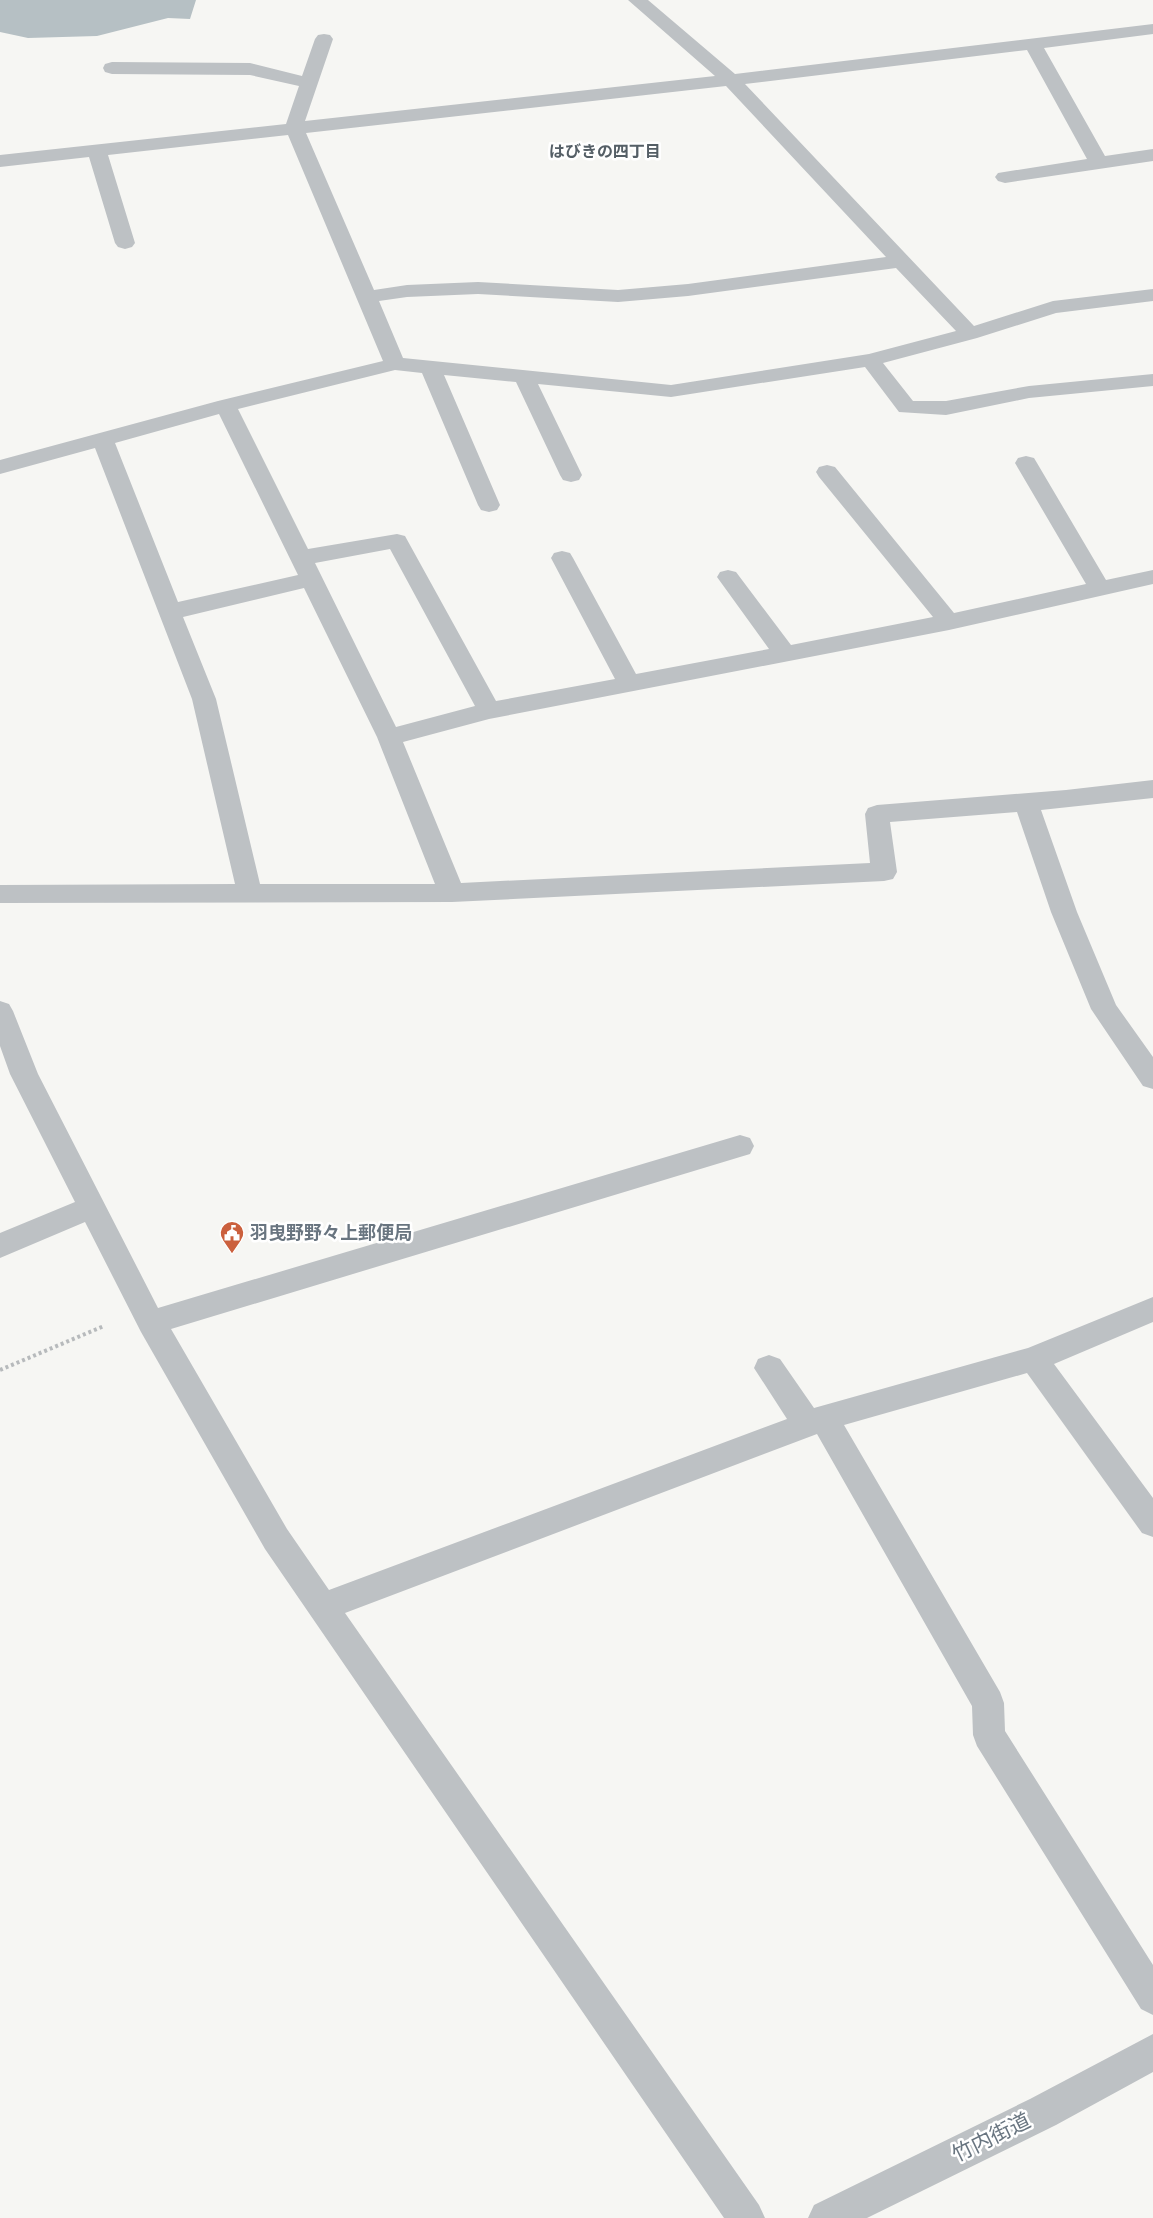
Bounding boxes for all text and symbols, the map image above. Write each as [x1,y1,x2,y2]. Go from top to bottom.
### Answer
district label: はびきの四丁目 [549,142,661,161]
public building icon: 羽曳野野々上郵便局 [219,1220,245,1254]
place label: 羽曳野野々上郵便局 [250,1222,412,1244]
street label: 竹内街道 [948,2107,1034,2167]

